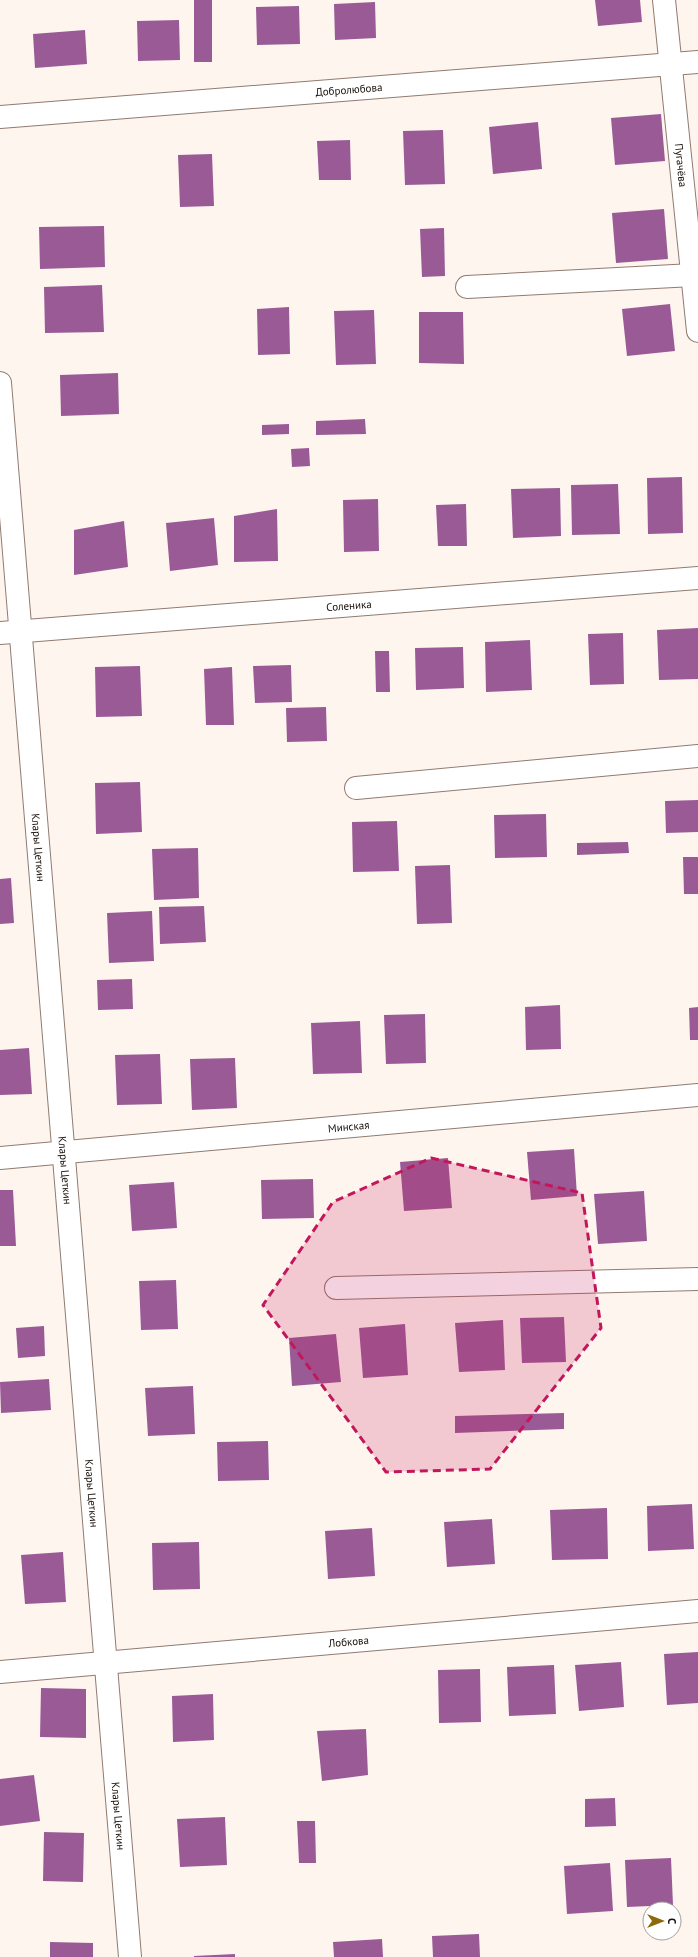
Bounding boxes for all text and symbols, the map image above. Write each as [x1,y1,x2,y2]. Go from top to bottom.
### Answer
street label: Добролюбова [315,80,383,99]
street label: Пугачёва [672,143,690,188]
street label: Соленика [326,597,372,614]
street label: Клары Цеткин [29,813,48,882]
street label: Минская [327,1118,370,1135]
street label: Клары Цеткин [55,1136,75,1205]
street label: Клары Цеткин [82,1459,101,1528]
street label: Лобкова [327,1633,370,1650]
street label: Клары Цеткин [109,1781,128,1851]
north arrow [642,1901,682,1941]
text: С [665,1918,679,1924]

